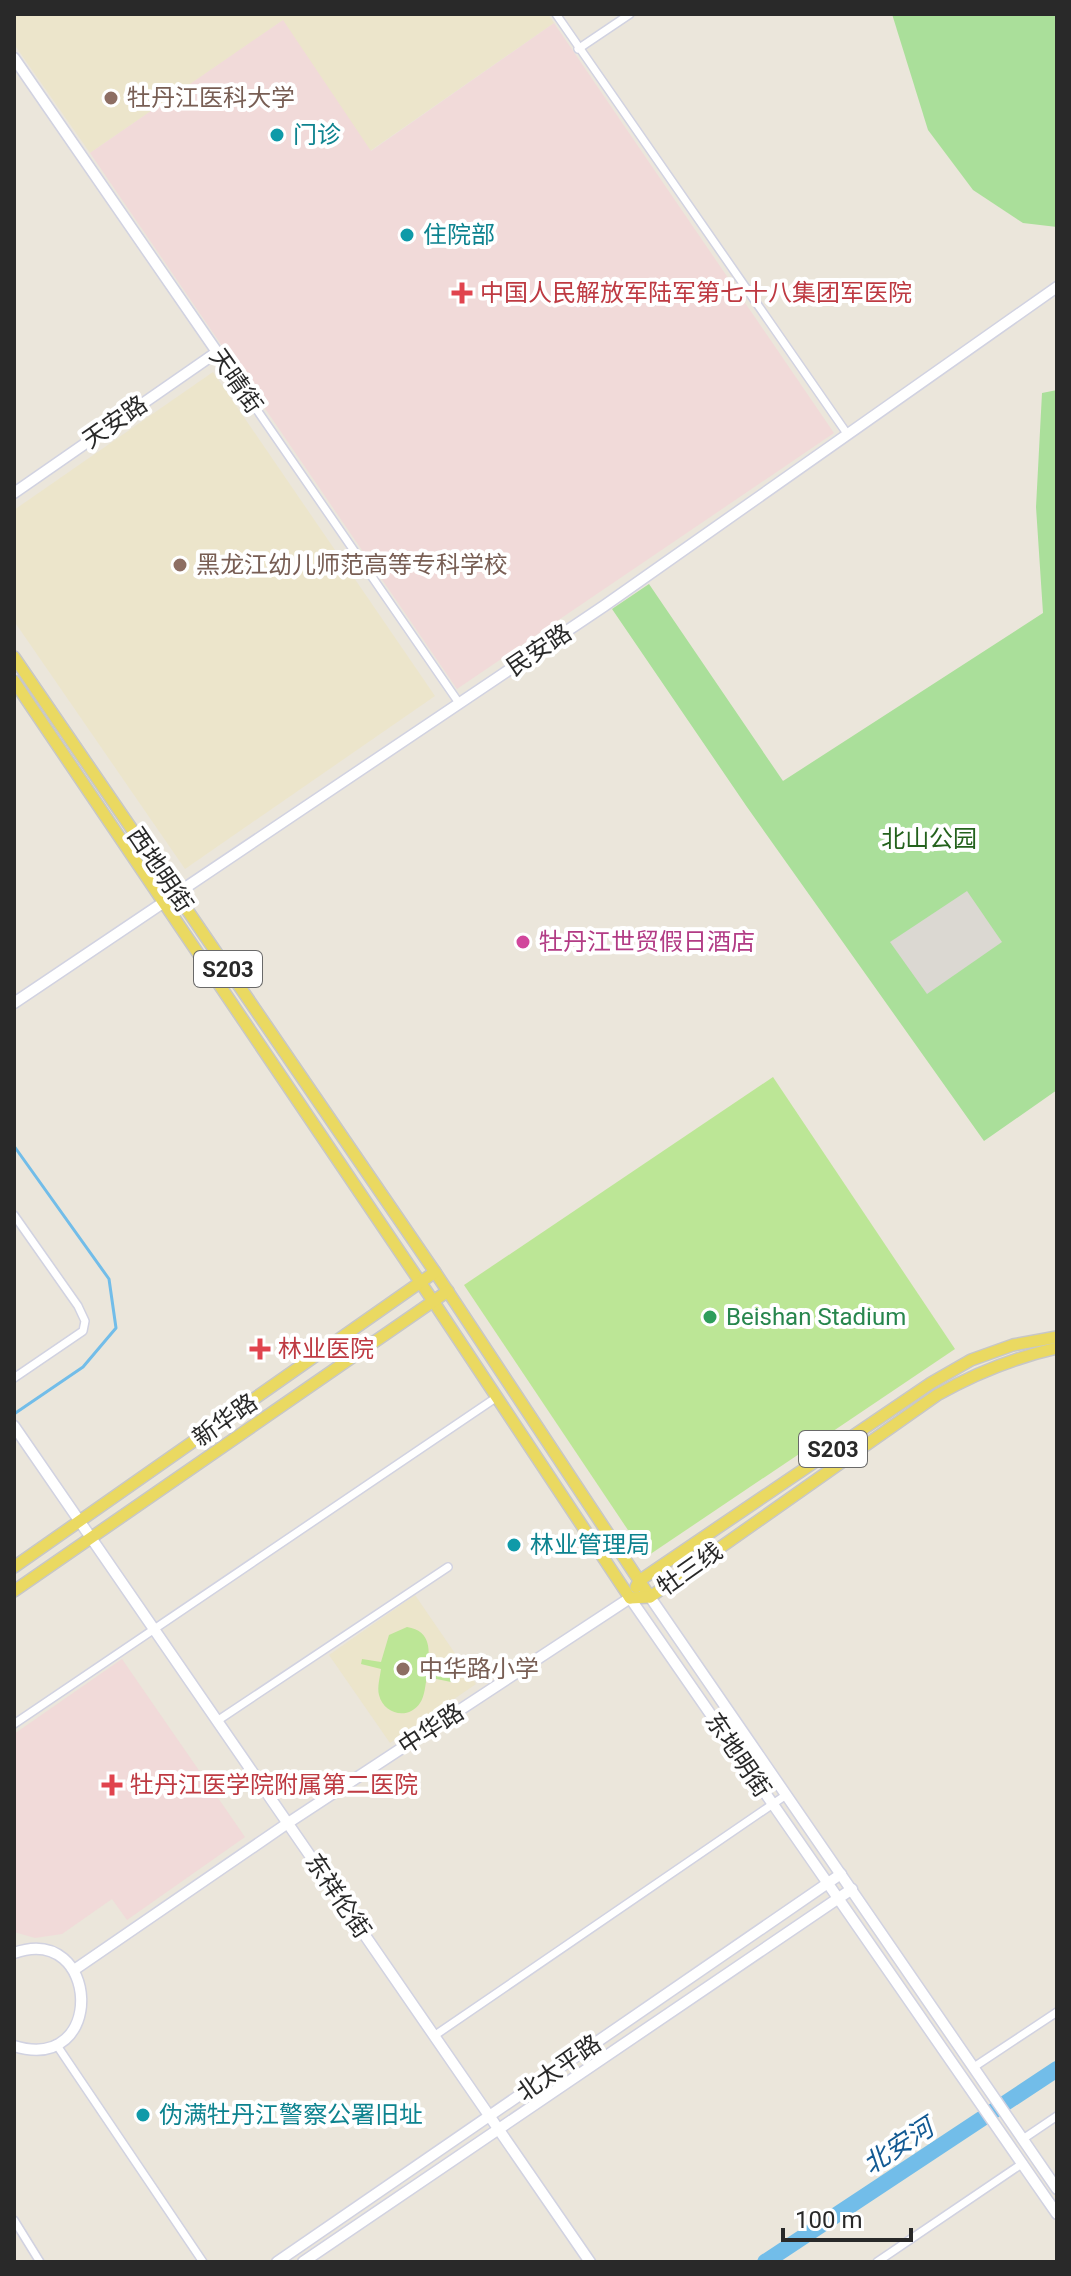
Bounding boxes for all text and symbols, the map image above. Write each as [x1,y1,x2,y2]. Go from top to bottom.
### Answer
place label: 牡丹江医科大学 [127,84,295,112]
marker: 牡丹江医科大学 [102,89,120,107]
place label: 门诊 [293,121,341,149]
marker: 门诊 [268,126,286,144]
place label: 住院部 [423,221,495,249]
marker: 住院部 [398,226,416,244]
place label: 中国人民解放军陆军第七十八集团军医院 [480,279,912,307]
marker: 中国人民解放军陆军第七十八集团军医院 [451,282,473,304]
street label: 天晴街 [204,343,268,419]
street label: 天安路 [77,390,153,454]
place label: 黑龙江幼儿师范高等专科学校 [196,551,508,579]
marker: 黑龙江幼儿师范高等专科学校 [171,556,189,574]
street label: 民安路 [501,618,577,682]
street label: 西地明街 [122,822,198,918]
park label: 北山公园 [881,825,977,853]
place label: 牡丹江世贸假日酒店 [539,928,755,956]
marker: 牡丹江世贸假日酒店 [514,933,532,951]
road number: S203 [194,951,262,987]
place label: Beishan Stadium [726,1303,906,1331]
marker: Beishan Stadium [701,1308,719,1326]
place label: 林业医院 [278,1335,374,1363]
marker: 林业医院 [249,1338,271,1360]
street label: 新华路 [187,1388,263,1452]
road number: S203 [799,1431,867,1467]
place label: 林业管理局 [530,1531,650,1559]
marker: 林业管理局 [505,1536,523,1554]
street label: 牡三线 [652,1537,728,1601]
place label: 中华路小学 [419,1655,539,1683]
marker: 中华路小学 [394,1660,412,1678]
street label: 中华路 [393,1698,469,1760]
street label: 东地明街 [700,1707,776,1803]
place label: 牡丹江医学院附属第二医院 [130,1771,418,1799]
marker: 牡丹江医学院附属第二医院 [101,1774,123,1796]
street label: 东祥伦街 [300,1848,376,1944]
street label: 北太平路 [512,2029,606,2107]
place label: 伪满牡丹江警察公署旧址 [159,2101,423,2129]
marker: 伪满牡丹江警察公署旧址 [134,2106,152,2124]
water label: 北安河 [857,2109,943,2180]
scale bar [783,2192,911,2242]
text: 100 m [795,2206,862,2234]

